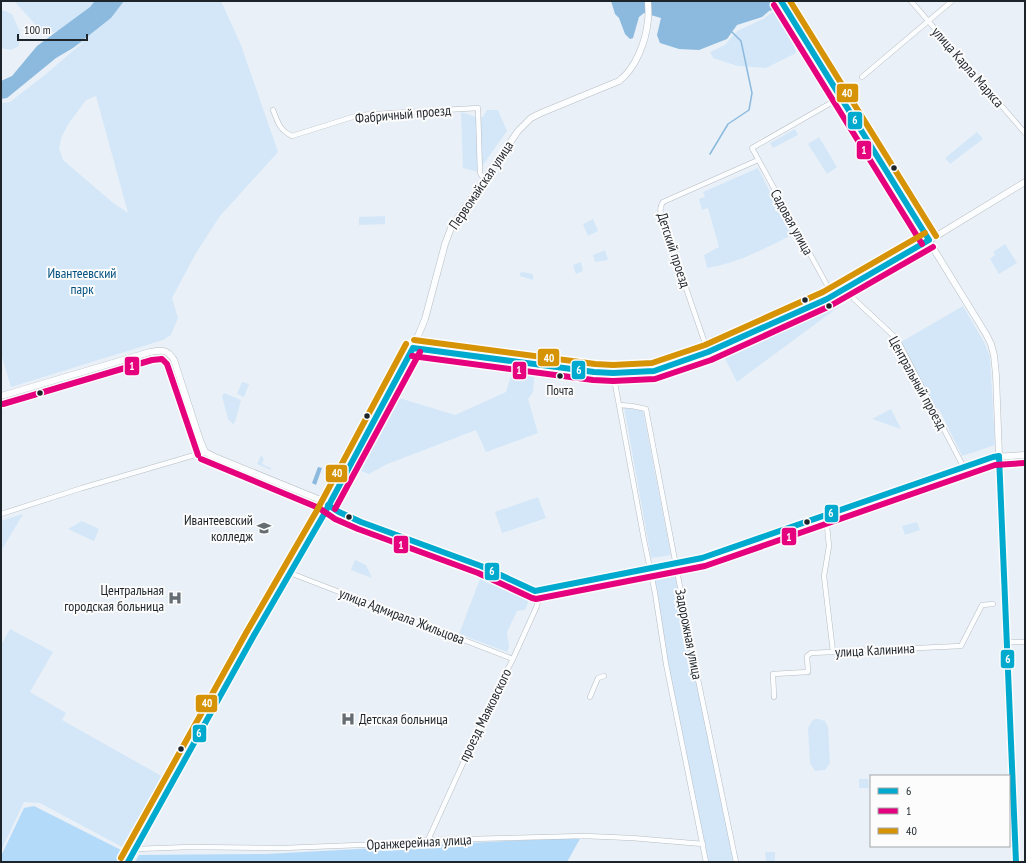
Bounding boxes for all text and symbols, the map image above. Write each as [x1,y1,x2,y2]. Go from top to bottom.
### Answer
scale bar [18,16,87,42]
text: 100 m [24,22,51,37]
street label: улица Карла Маркса [928,23,1008,111]
line badge: 40 [836,83,859,103]
text: 40 [842,86,852,100]
street label: Фабричный проезд [354,101,452,127]
line badge: 6 [847,111,863,130]
text: 6 [852,113,858,127]
street label: Первомайская улица [445,137,517,233]
line badge: 1 [856,140,872,160]
text: 1 [861,143,867,157]
unlabelled marker [889,163,899,173]
street label: Садовая улица [767,186,817,258]
street label: Детский проезд [653,210,695,290]
park label: Ивантеевский парк [47,264,117,298]
unlabelled marker [800,295,810,305]
unlabelled marker [824,301,834,311]
street label: Центральный проезд [885,333,951,433]
line badge: 40 [537,348,560,367]
text: 40 [544,351,554,365]
line badge: 1 [124,356,140,376]
text: 1 [129,359,135,373]
line badge: 6 [571,360,586,380]
line badge: 1 [512,361,527,380]
text: 1 [516,363,522,377]
text: 6 [576,363,582,377]
marker: Почта [555,371,565,381]
place label: Почта [547,382,573,399]
unlabelled marker [35,388,45,398]
unlabelled marker [362,411,372,421]
line badge: 40 [325,464,348,483]
text: 40 [332,466,342,480]
line badge: 6 [824,504,839,523]
text: 6 [828,506,834,520]
place label: Ивантеевский колледж [184,511,253,545]
unlabelled marker [344,512,354,522]
unlabelled marker [802,517,812,527]
school or university icon: Ивантеевский колледж [256,520,272,536]
line badge: 1 [781,527,797,546]
text: 1 [786,530,792,544]
line badge: 1 [393,535,409,554]
text: 1 [398,538,404,552]
line badge: 6 [484,562,500,581]
text: 6 [489,564,495,578]
place label: Центральная городская больница [64,581,164,615]
street label: улица Адмирала Жильцова [337,584,467,648]
street label: Задорожная улица [671,587,707,681]
hospital icon: Центральная городская больница [167,590,183,606]
street label: улица Калинина [835,639,915,661]
line badge: 6 [1000,649,1015,669]
text: 6 [1005,652,1011,666]
street label: проезд Маяковского [455,666,515,764]
line badge: 40 [195,694,218,713]
text: 40 [202,696,212,710]
place label: Детская больница [359,710,448,728]
hospital icon: Детская больница [340,711,356,727]
line badge: 6 [192,724,207,743]
text: 6 [196,726,202,740]
unlabelled marker [176,744,186,754]
legend [870,775,1010,847]
text: 6 [906,783,911,798]
text: 1 [906,803,911,818]
text: 40 [906,823,917,838]
street label: Оранжерейная улица [366,830,472,854]

